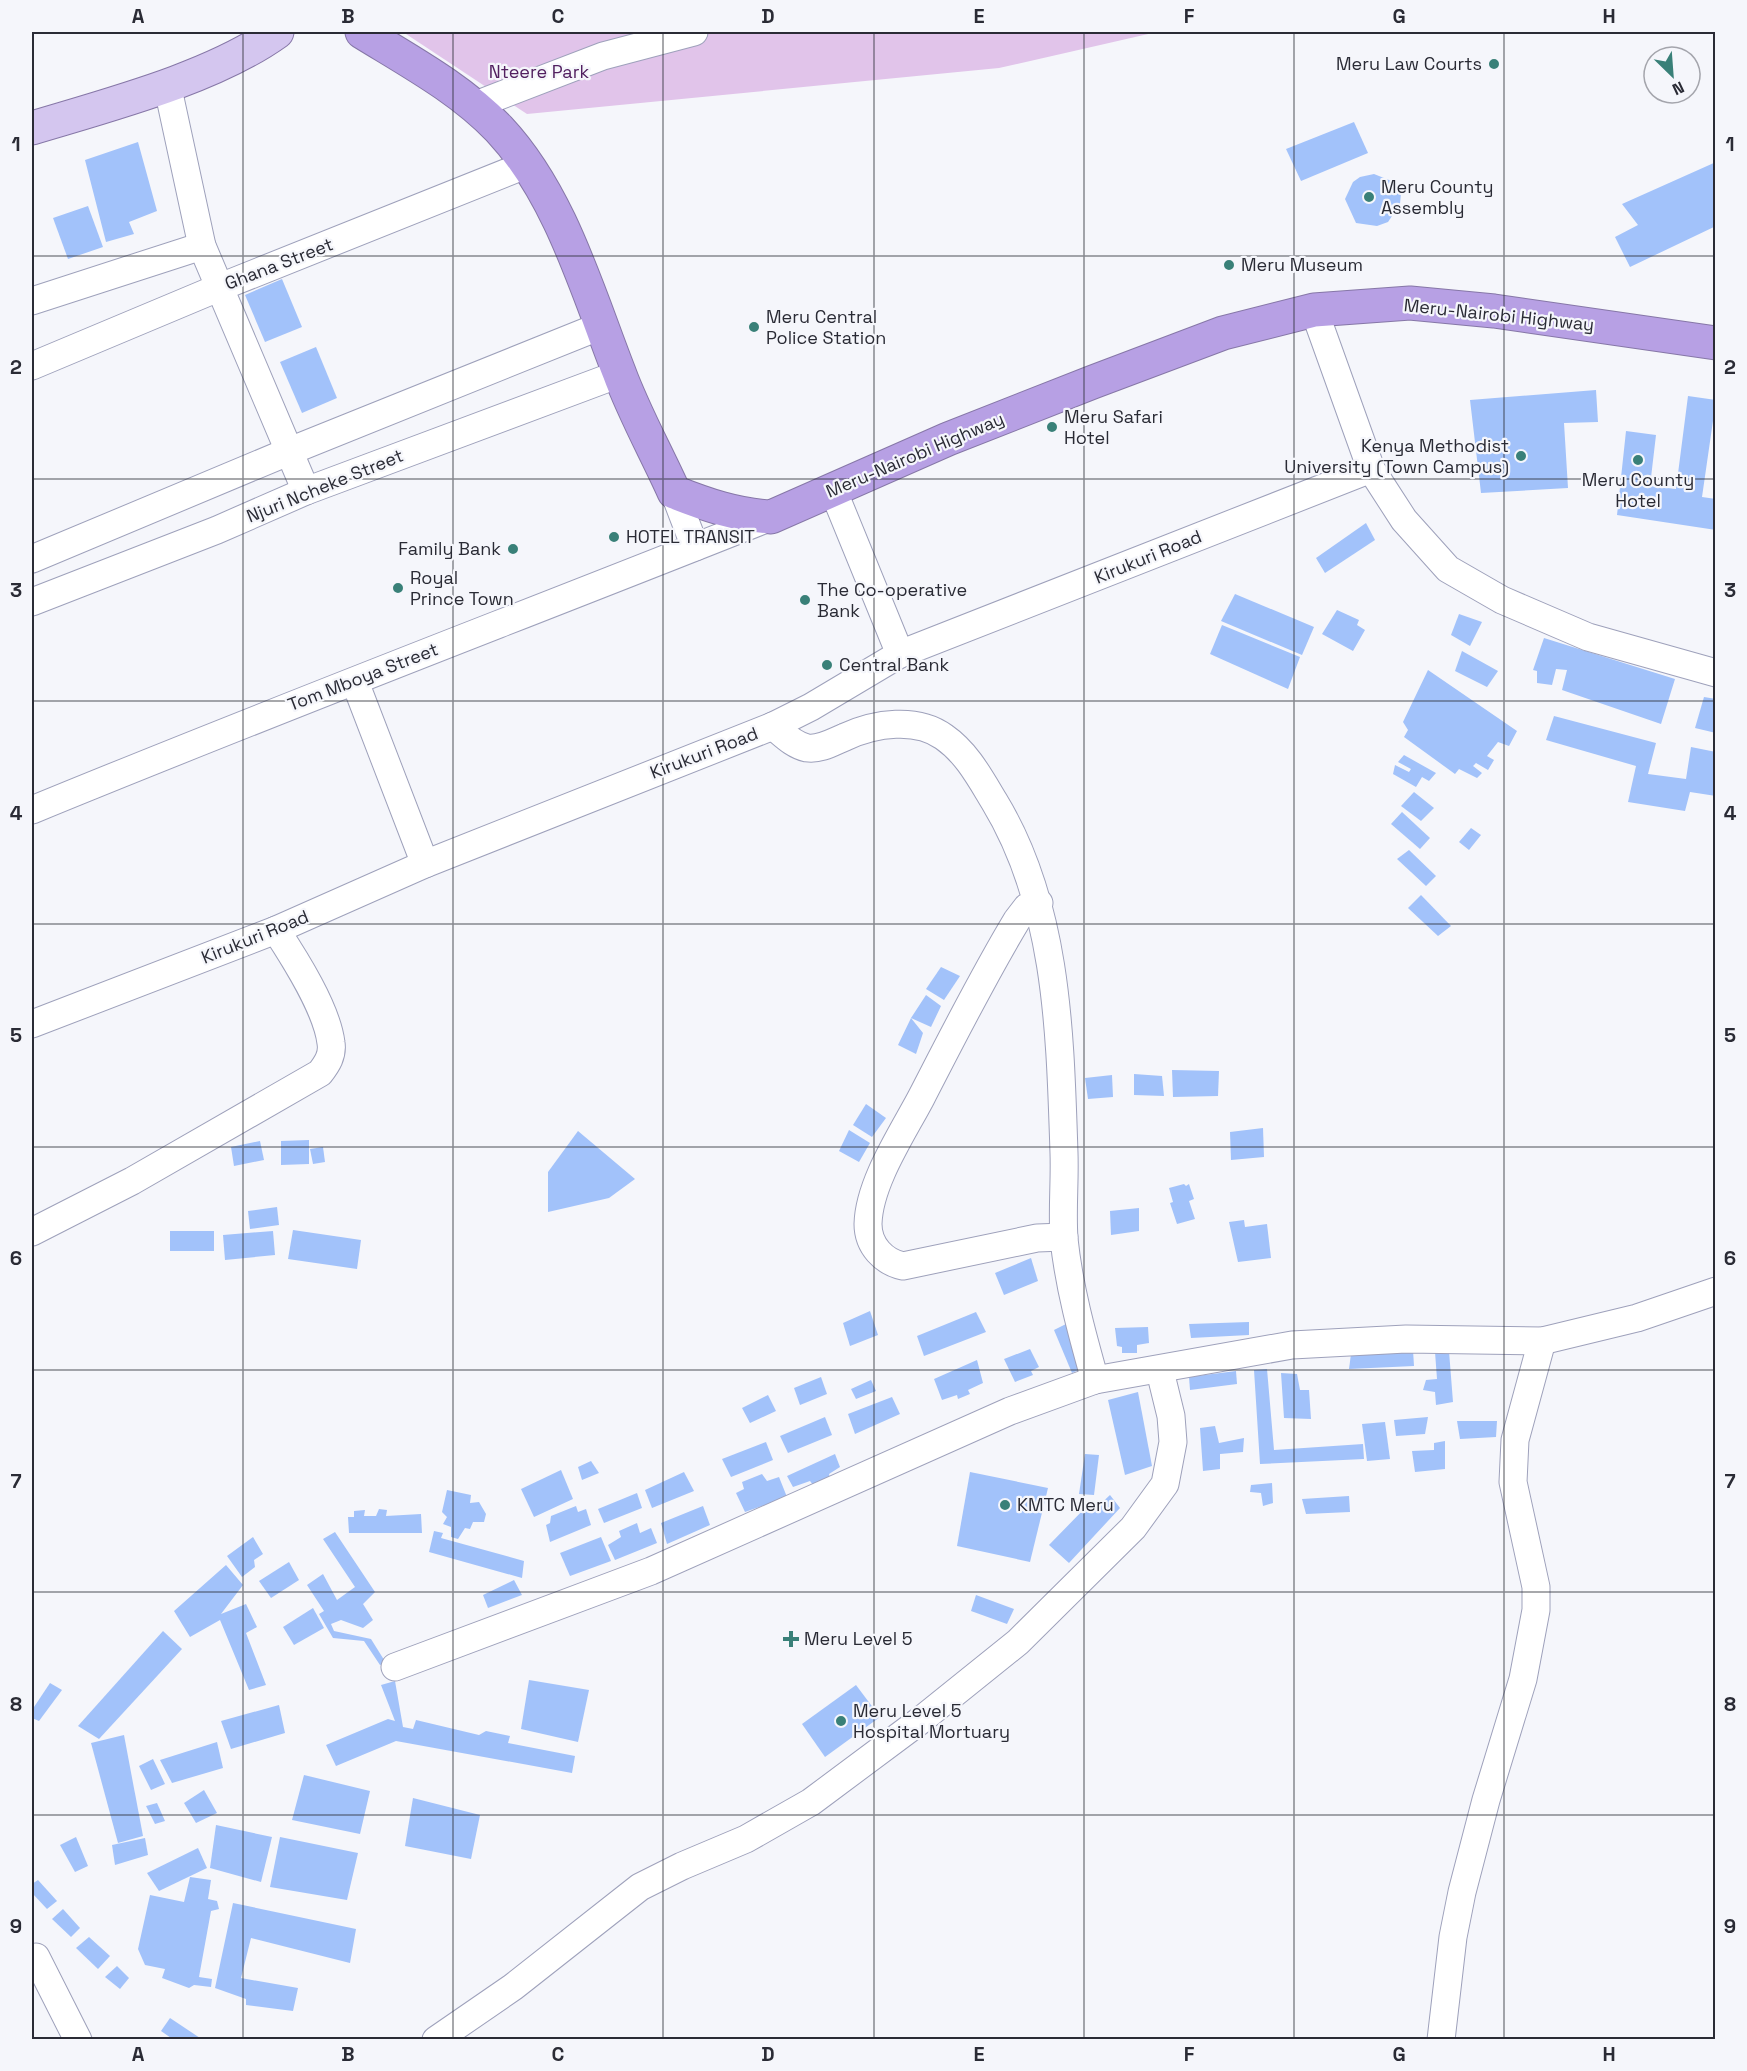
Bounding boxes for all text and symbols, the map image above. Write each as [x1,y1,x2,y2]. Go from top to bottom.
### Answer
text: A [132,3,145,29]
text: B [341,3,355,29]
text: C [552,3,565,29]
text: D [761,3,775,29]
text: E [973,3,985,29]
text: F [1184,3,1195,29]
text: G [1392,3,1406,29]
text: H [1602,3,1616,29]
north arrow [1642,45,1702,105]
place label: Meru Law Courts [1336,52,1482,75]
marker: Meru Law Courts [1487,57,1501,71]
park label: Nteere Park [489,60,590,83]
text: N [1669,76,1687,100]
text: 1 [11,131,21,157]
text: 1 [1725,131,1735,157]
place label: Meru County Assembly [1381,175,1493,219]
marker: Meru County Assembly [1362,190,1376,204]
street label: Ghana Street [221,232,336,295]
place label: Meru Museum [1241,253,1363,276]
marker: Meru Museum [1222,258,1236,272]
street label: Meru-Nairobi Highway [1403,293,1595,336]
place label: Meru Central Police Station [766,305,886,349]
marker: Meru Central Police Station [747,320,761,334]
text: 2 [10,354,22,380]
text: 2 [1724,354,1736,380]
place label: Meru Safari Hotel [1064,405,1163,449]
street label: Meru-Nairobi Highway [822,407,1007,502]
marker: Meru Safari Hotel [1045,420,1059,434]
place label: Kenya Methodist University (Town Campus) [1284,434,1509,478]
street label: Njuri Ncheke Street [243,444,407,528]
marker: Kenya Methodist University (Town Campus) [1514,449,1528,463]
marker: Meru County Hotel [1631,453,1645,467]
place label: Meru County Hotel [1582,468,1694,512]
place label: HOTEL TRANSIT [626,525,755,548]
street label: Kirukuri Road [1091,525,1205,589]
marker: HOTEL TRANSIT [607,530,621,544]
place label: Family Bank [398,537,501,560]
marker: Family Bank [506,542,520,556]
place label: Royal Prince Town [410,566,514,610]
text: 3 [10,577,22,603]
text: 3 [1724,577,1736,603]
place label: The Co-operative Bank [817,578,967,622]
marker: Royal Prince Town [391,581,405,595]
marker: The Co-operative Bank [798,593,812,607]
street label: Tom Mboya Street [284,637,441,716]
place label: Central Bank [839,653,949,676]
marker: Central Bank [820,658,834,672]
street label: Kirukuri Road [647,721,761,784]
text: 4 [10,800,23,826]
text: 4 [1724,800,1737,826]
street label: Kirukuri Road [198,905,312,969]
text: 5 [10,1022,22,1048]
text: 5 [1724,1022,1736,1048]
text: 6 [10,1245,22,1271]
text: 6 [1724,1245,1736,1271]
text: 7 [10,1468,22,1494]
text: 7 [1724,1468,1736,1494]
place label: KMTC Meru [1017,1493,1114,1516]
marker: KMTC Meru [998,1498,1012,1512]
place label: Meru Level 5 [804,1627,913,1650]
marker: Meru Level 5 [782,1630,800,1648]
text: 8 [10,1691,22,1717]
text: 8 [1724,1691,1736,1717]
place label: Meru Level 5 Hospital Mortuary [853,1699,1010,1743]
marker: Meru Level 5 Hospital Mortuary [834,1714,848,1728]
text: 9 [10,1913,22,1939]
text: 9 [1724,1913,1736,1939]
text: A [132,2041,145,2067]
text: B [341,2041,355,2067]
text: C [552,2041,565,2067]
text: D [761,2041,775,2067]
text: E [973,2041,985,2067]
text: F [1184,2041,1195,2067]
text: G [1392,2041,1406,2067]
text: H [1602,2041,1616,2067]

